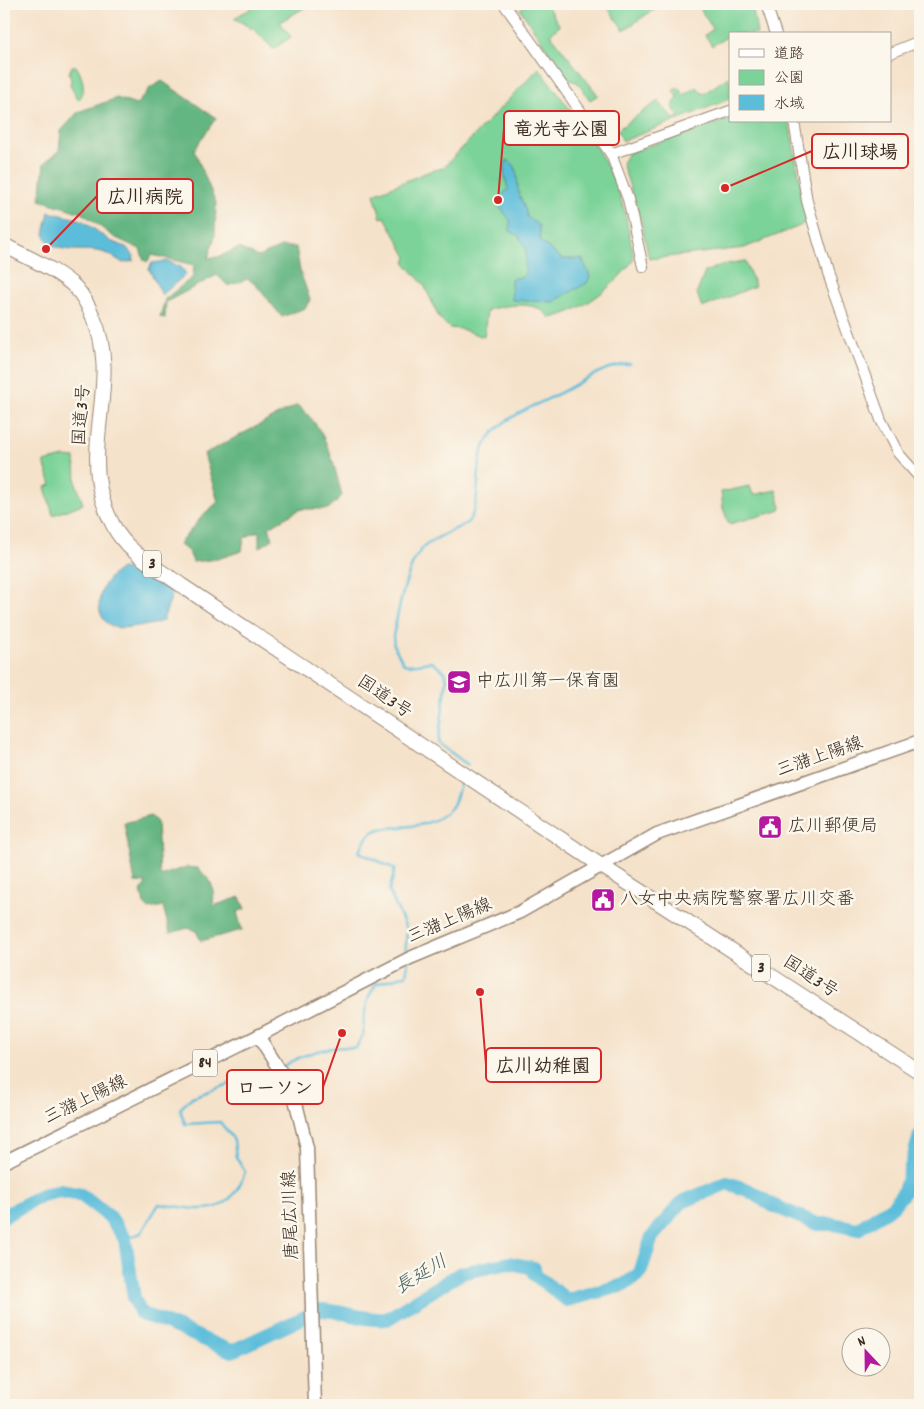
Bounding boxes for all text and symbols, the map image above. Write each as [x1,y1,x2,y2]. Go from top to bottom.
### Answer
legend [729,32,892,122]
text: 道路 [774,44,804,66]
text: 公園 [774,68,804,90]
text: 水域 [774,94,804,116]
callout: 竜光寺公園 [504,111,619,145]
text: 竜光寺公園 [513,118,609,145]
callout: 広川球場 [812,134,908,168]
text: 広川球場 [822,141,898,168]
callout: 広川病院 [97,179,193,213]
text: 広川病院 [107,186,183,213]
street label: 国道3号 [68,383,98,447]
road number: 3 [143,550,161,578]
school or university icon: 中広川第一保育園 [446,669,472,695]
street label: 国道3号 [351,670,417,726]
place label: 中広川第一保育園 [476,670,620,695]
street label: 三潴上陽線 [773,732,867,784]
public building icon: 広川郵便局 [757,814,783,840]
place label: 広川郵便局 [788,815,878,840]
public building icon: 八女中央病院警察署広川交番 [590,887,616,913]
place label: 八女中央病院警察署広川交番 [620,888,854,913]
street label: 三潴上陽線 [404,893,496,951]
street label: 国道3号 [777,951,843,1005]
road number: 3 [752,954,770,981]
callout: 広川幼稚園 [486,1048,601,1082]
road number: 84 [192,1050,218,1076]
text: 広川幼稚園 [495,1055,591,1082]
street label: 三潴上陽線 [40,1070,132,1132]
callout: ローソン [227,1070,323,1104]
text: ローソン [237,1077,313,1104]
street label: 唐尾広川線 [278,1170,306,1260]
water label: 長延川 [391,1250,453,1302]
north arrow [842,1326,892,1376]
text: N [855,1331,869,1352]

